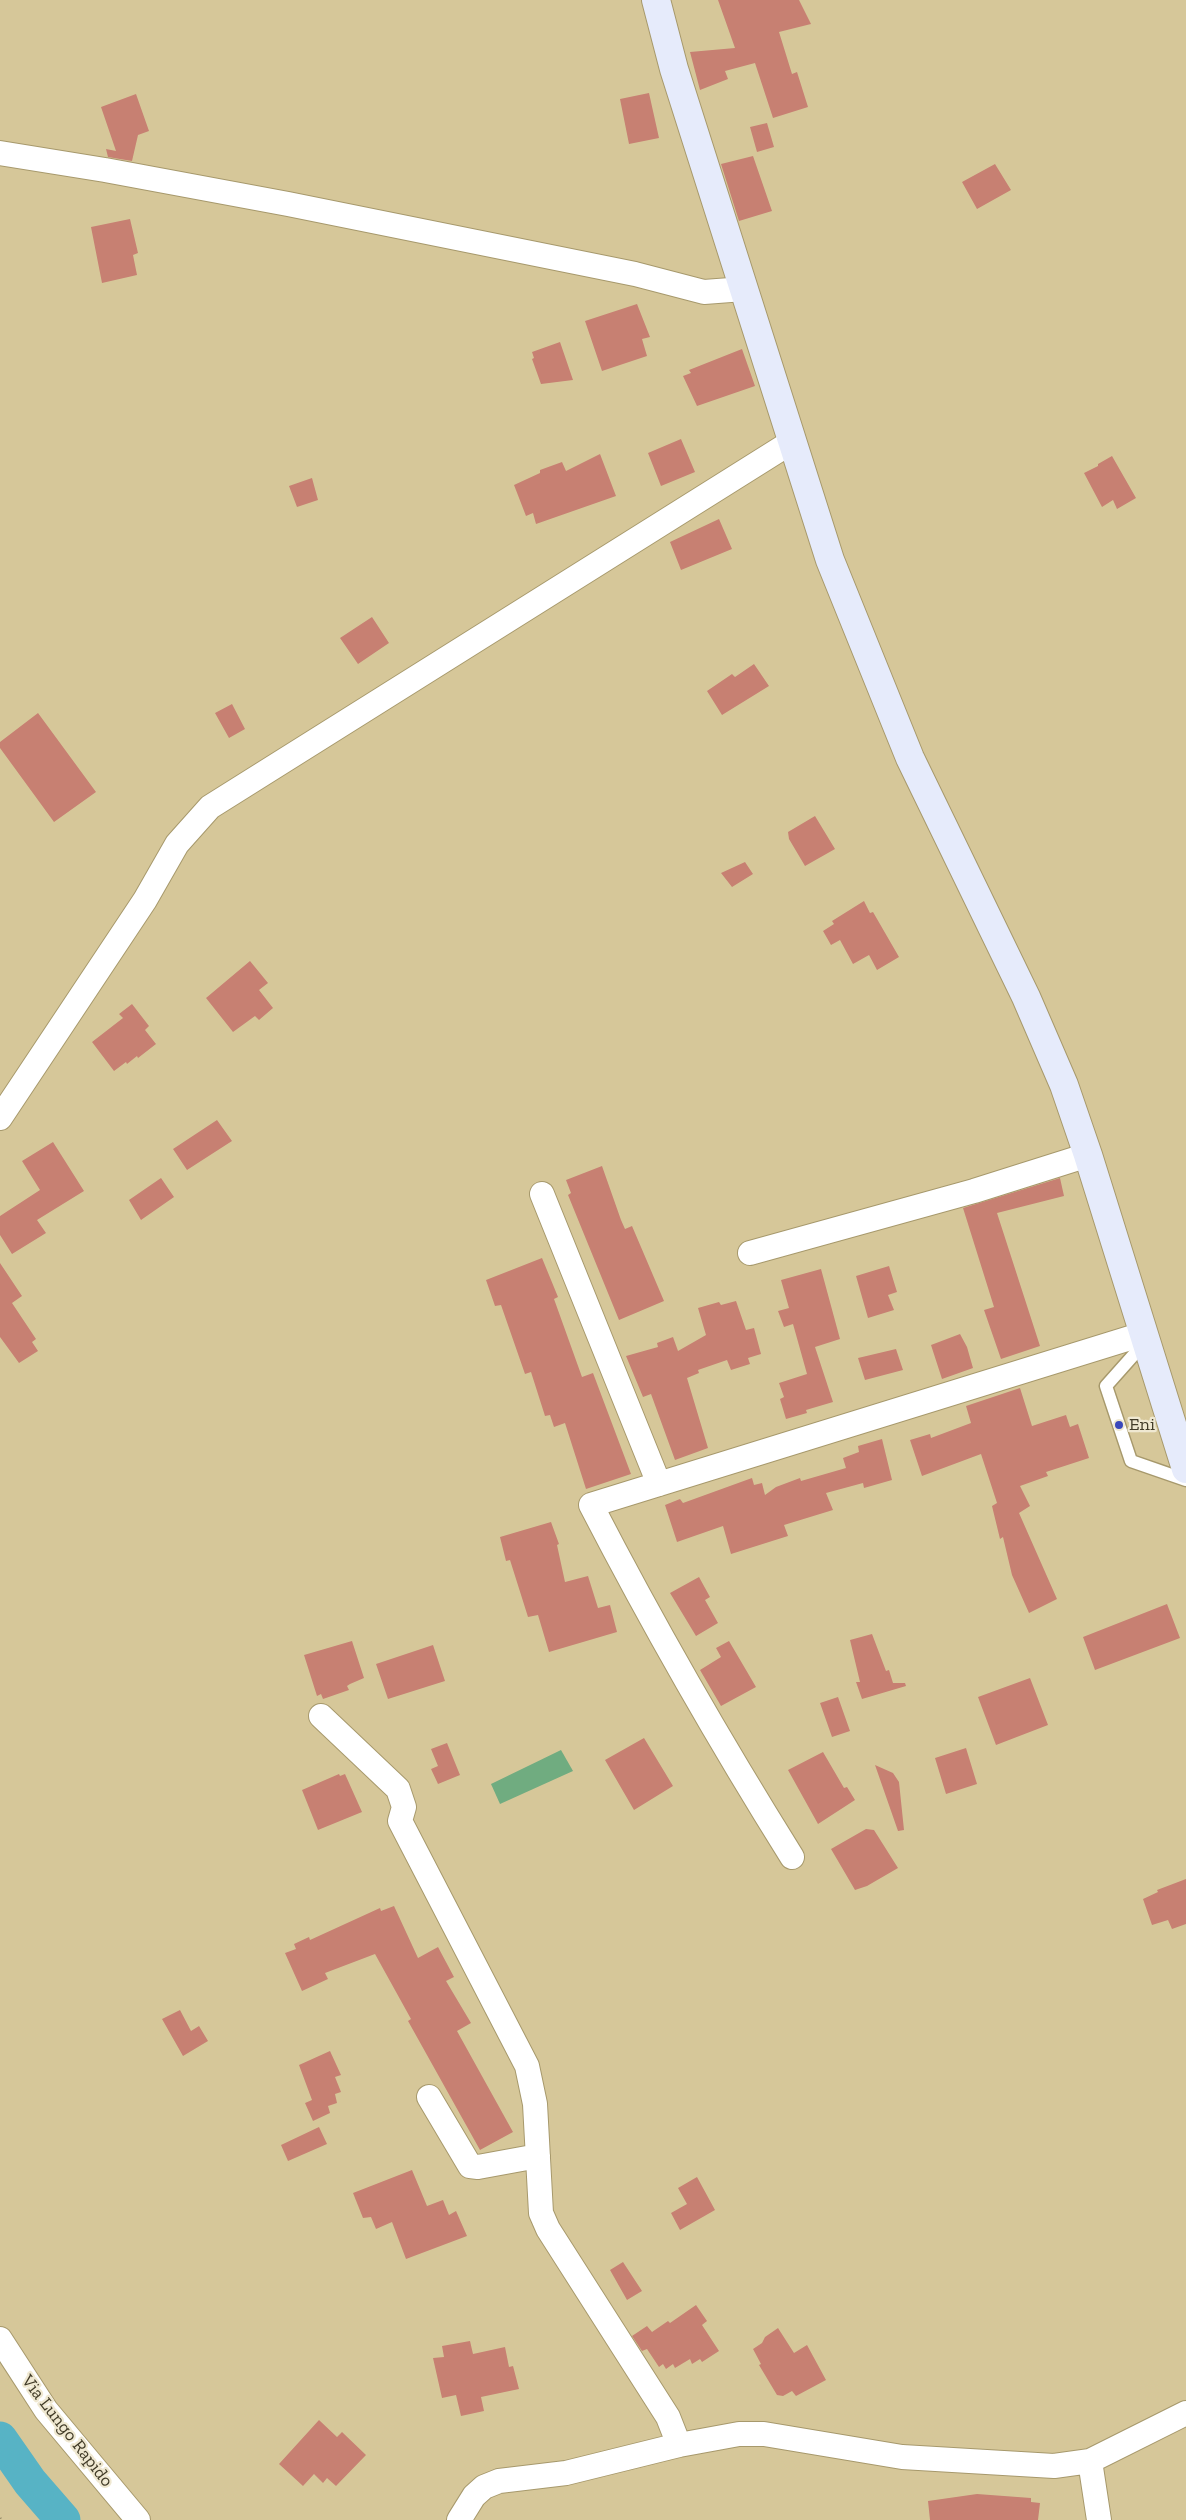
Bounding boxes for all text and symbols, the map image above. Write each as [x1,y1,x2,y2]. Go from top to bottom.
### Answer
place label: Eni [1129,1414,1155,1436]
marker: Eni [1113,1419,1125,1431]
street label: Via Lungo Rapido [17,2371,117,2491]

